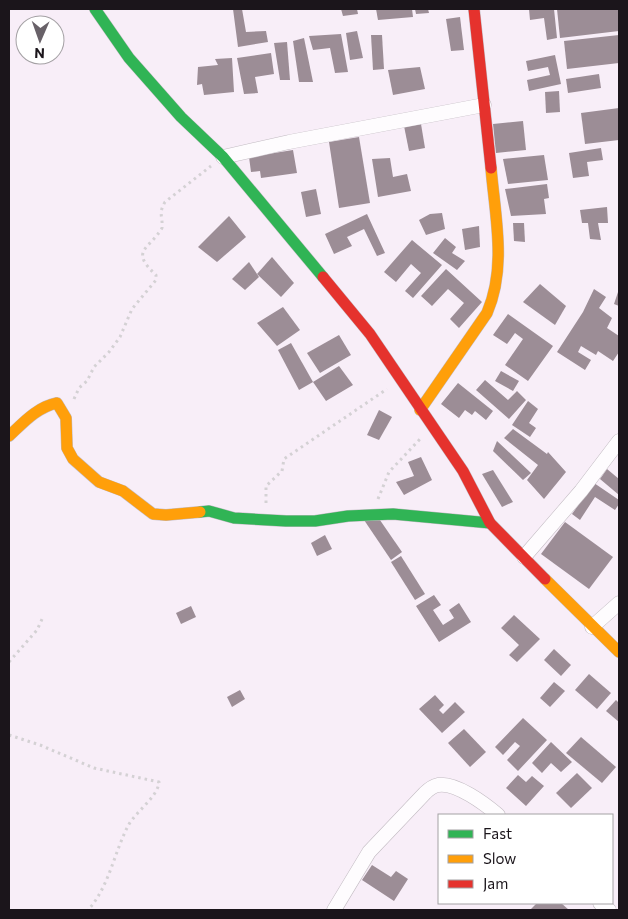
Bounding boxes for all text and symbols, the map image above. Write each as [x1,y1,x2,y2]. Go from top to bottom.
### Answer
north arrow [15,15,65,65]
text: N [34,45,45,62]
legend [438,814,613,904]
text: Fast [483,824,512,842]
text: Slow [483,849,516,867]
text: Jam [483,874,508,892]

